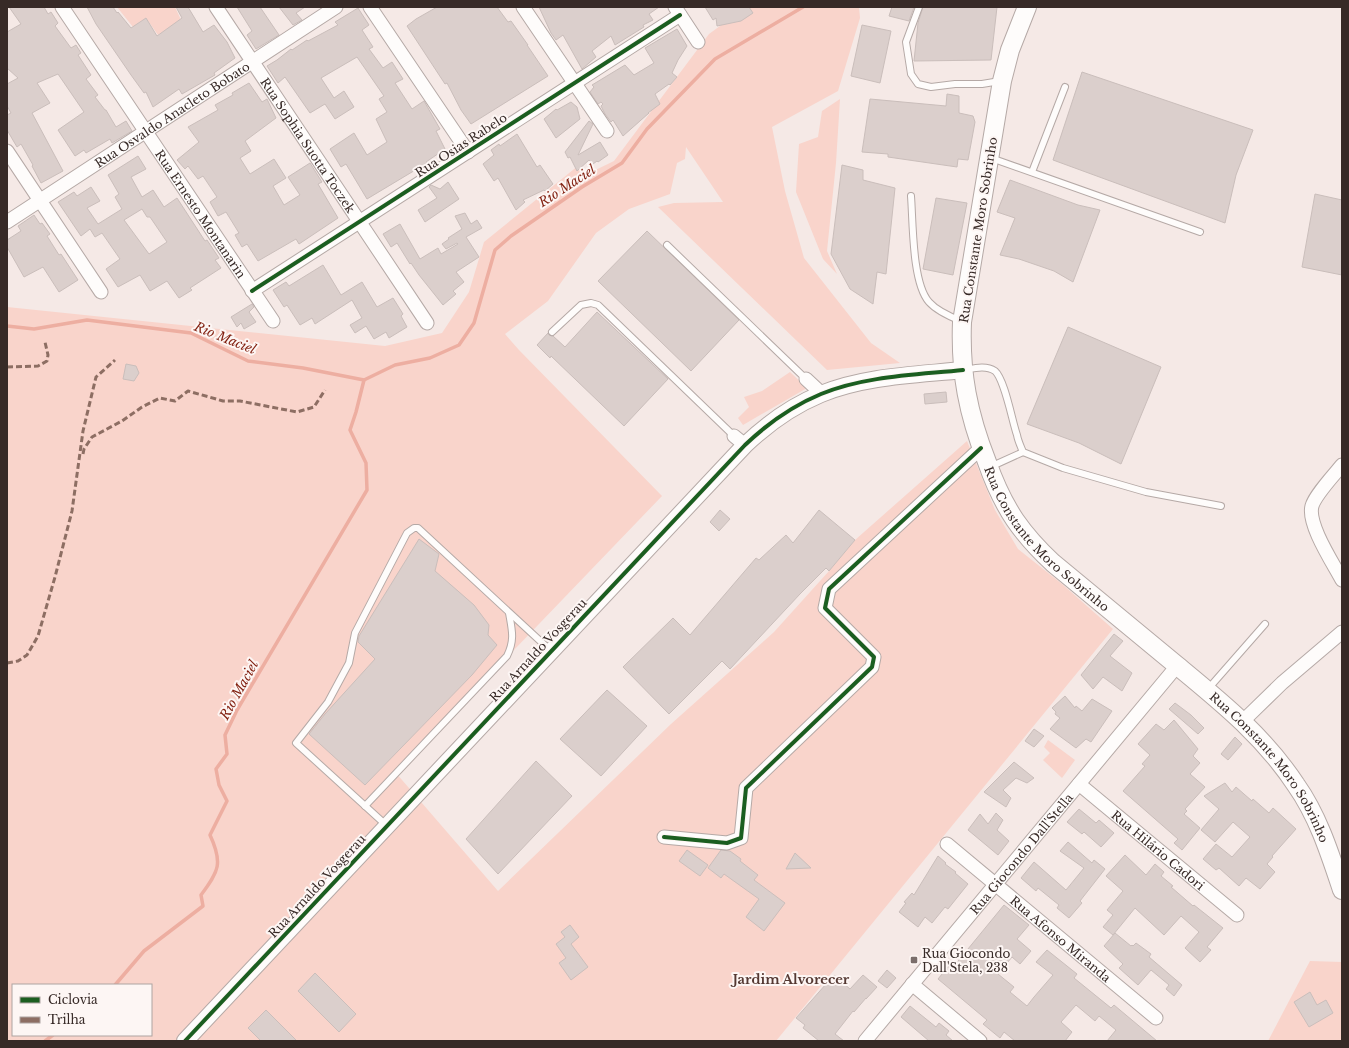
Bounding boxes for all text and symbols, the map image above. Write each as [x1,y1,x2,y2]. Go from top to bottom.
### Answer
street label: Rua Osvaldo Anacleto Bobato [92,58,252,170]
street label: Rua Sophia Suotta Toczek [258,75,359,216]
street label: Rua Osias Rabelo [412,110,510,180]
street label: Rua Constante Moro Sobrinho [956,136,1000,324]
street label: Rua Ernesto Montanarin [152,147,249,281]
water label: Rio Maciel [534,161,600,211]
water label: Rio Maciel [191,318,259,358]
street label: Rua Constante Moro Sobrinho [982,464,1113,614]
street label: Rua Arnaldo Vosgerau [486,595,590,705]
water label: Rio Maciel [215,657,263,723]
street label: Rua Constante Moro Sobrinho [1207,689,1332,845]
street label: Rua Giocondo Dall'Stella [966,790,1076,917]
street label: Rua Hilário Cadori [1109,807,1208,893]
street label: Rua Arnaldo Vosgerau [265,831,369,941]
street label: Rua Afonso Miranda [1007,892,1114,985]
place label: Rua Giocondo Dall'Stela, 238 [922,946,1010,975]
marker: Rua Giocondo Dall'Stela, 238 [909,955,919,965]
district label: Jardim Alvorecer [730,971,850,988]
legend [12,984,152,1036]
text: Ciclovia [48,992,98,1007]
text: Trilha [48,1012,86,1027]

